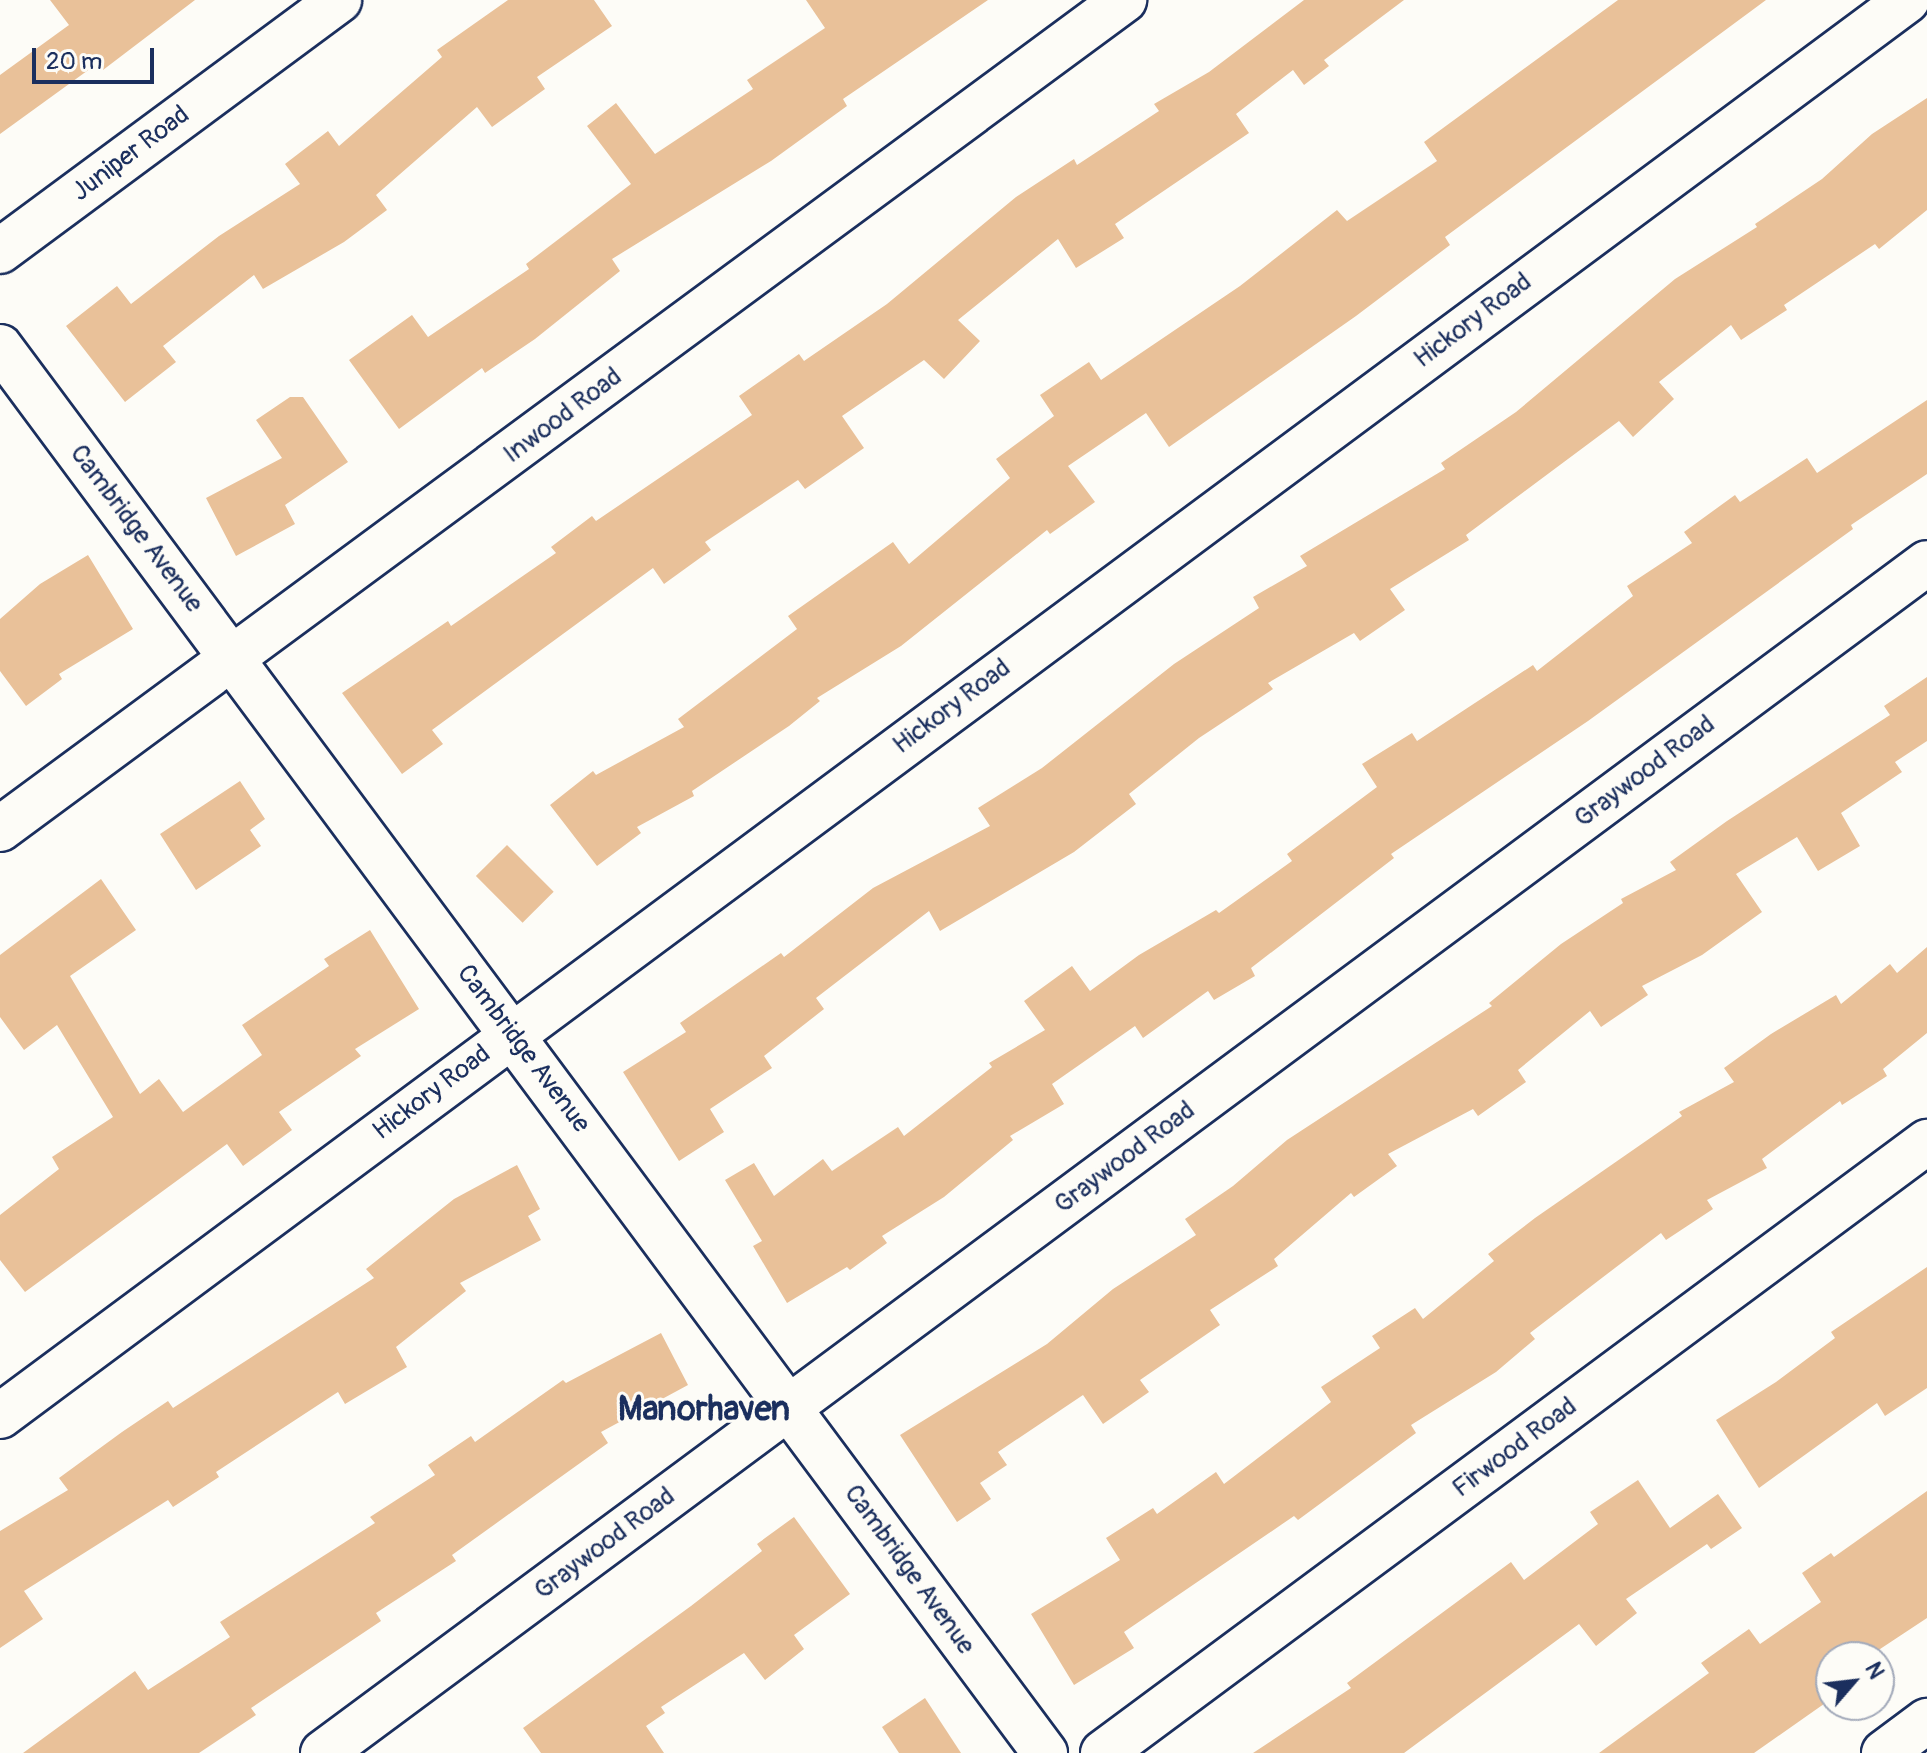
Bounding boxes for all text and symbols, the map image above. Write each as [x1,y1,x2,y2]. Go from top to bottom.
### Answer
scale bar [36,32,158,82]
text: 20 m [46,47,102,76]
street label: Juniper Road [66,100,196,208]
street label: Hickory Road [1408,267,1538,375]
street label: Inwood Road [498,361,628,471]
street label: Cambridge Avenue [63,439,209,619]
street label: Hickory Road [887,653,1017,761]
street label: Graywood Road [1569,709,1721,835]
street label: Cambridge Avenue [450,959,596,1139]
street label: Hickory Road [367,1039,497,1147]
street label: Graywood Road [1049,1095,1201,1221]
district label: Manorhaven [618,1390,790,1430]
street label: Firwood Road [1447,1391,1583,1505]
street label: Cambridge Avenue [837,1479,981,1661]
street label: Graywood Road [529,1481,681,1607]
north arrow [1815,1641,1895,1721]
text: N [1859,1658,1890,1684]

